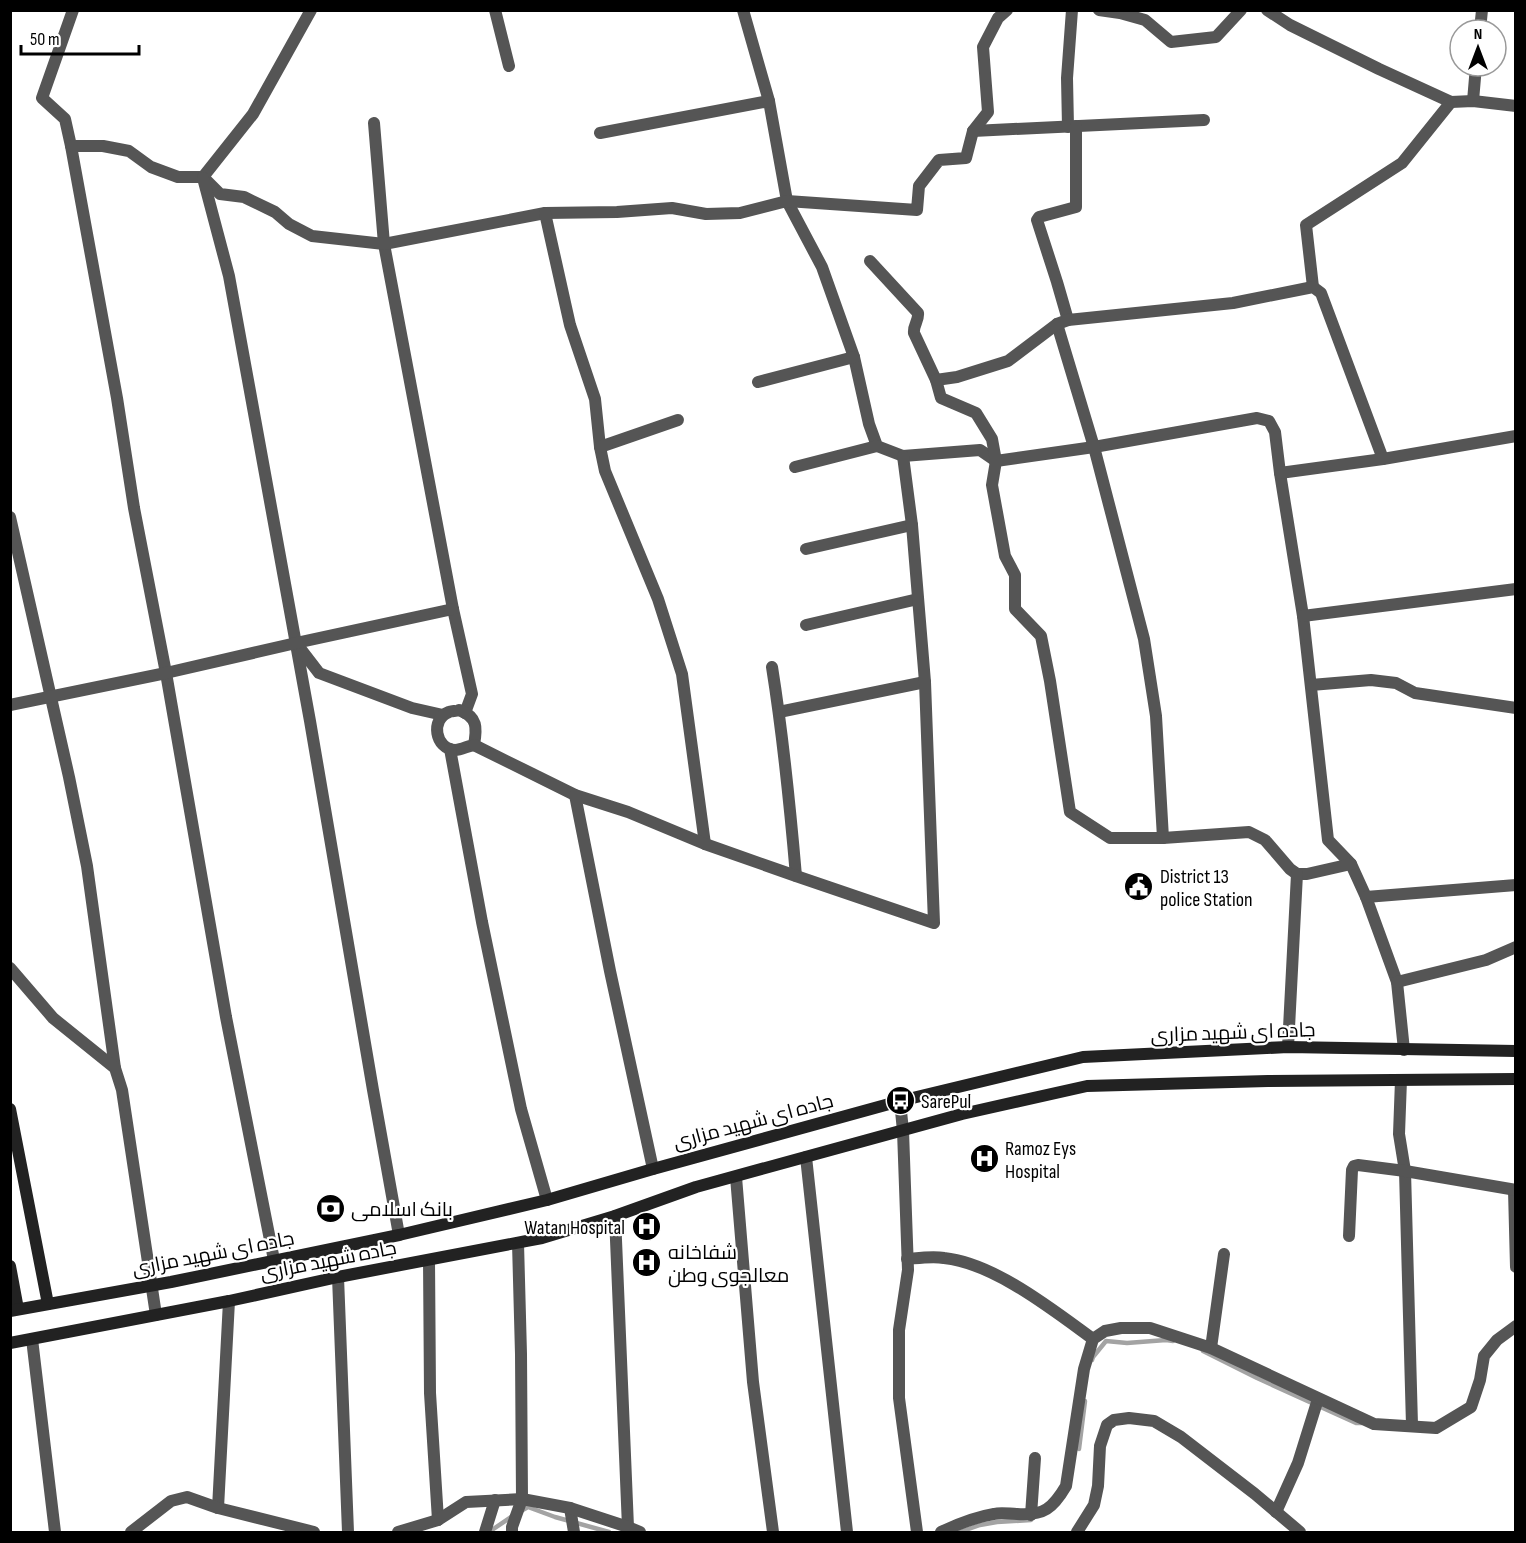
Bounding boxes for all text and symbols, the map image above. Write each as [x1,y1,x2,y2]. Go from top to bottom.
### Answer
scale bar [21,18,140,56]
north arrow [1448,18,1508,78]
text: N [1474,25,1482,44]
text: 50 m [30,29,60,50]
place label: District 13 police Station [1160,865,1253,912]
public building icon: District 13 police Station [1123,871,1155,903]
street label: جاده ای شهید مزاری [1150,1018,1316,1048]
bus stop icon: SarePul [884,1085,916,1117]
street label: جاده ای شهید مزاری [671,1089,836,1155]
place label: SarePul [921,1090,971,1114]
place label: Ramoz Eys Hospital [1005,1137,1076,1184]
hospital icon: Ramoz Eys Hospital [968,1143,1000,1175]
bank icon: بانک اسلامی [314,1193,346,1225]
place label: بانک اسلامی [351,1198,453,1222]
hospital icon: Watan Hospital [630,1211,662,1243]
place label: Watan Hospital [524,1216,625,1240]
street label: جاده ای شهید مزاری [130,1226,296,1281]
street label: جاده شهید مزاری [258,1236,398,1286]
place label: شفاخانه معالجوی وطن [668,1241,789,1288]
hospital icon: شفاخانه معالجوی وطن [631,1247,663,1279]

